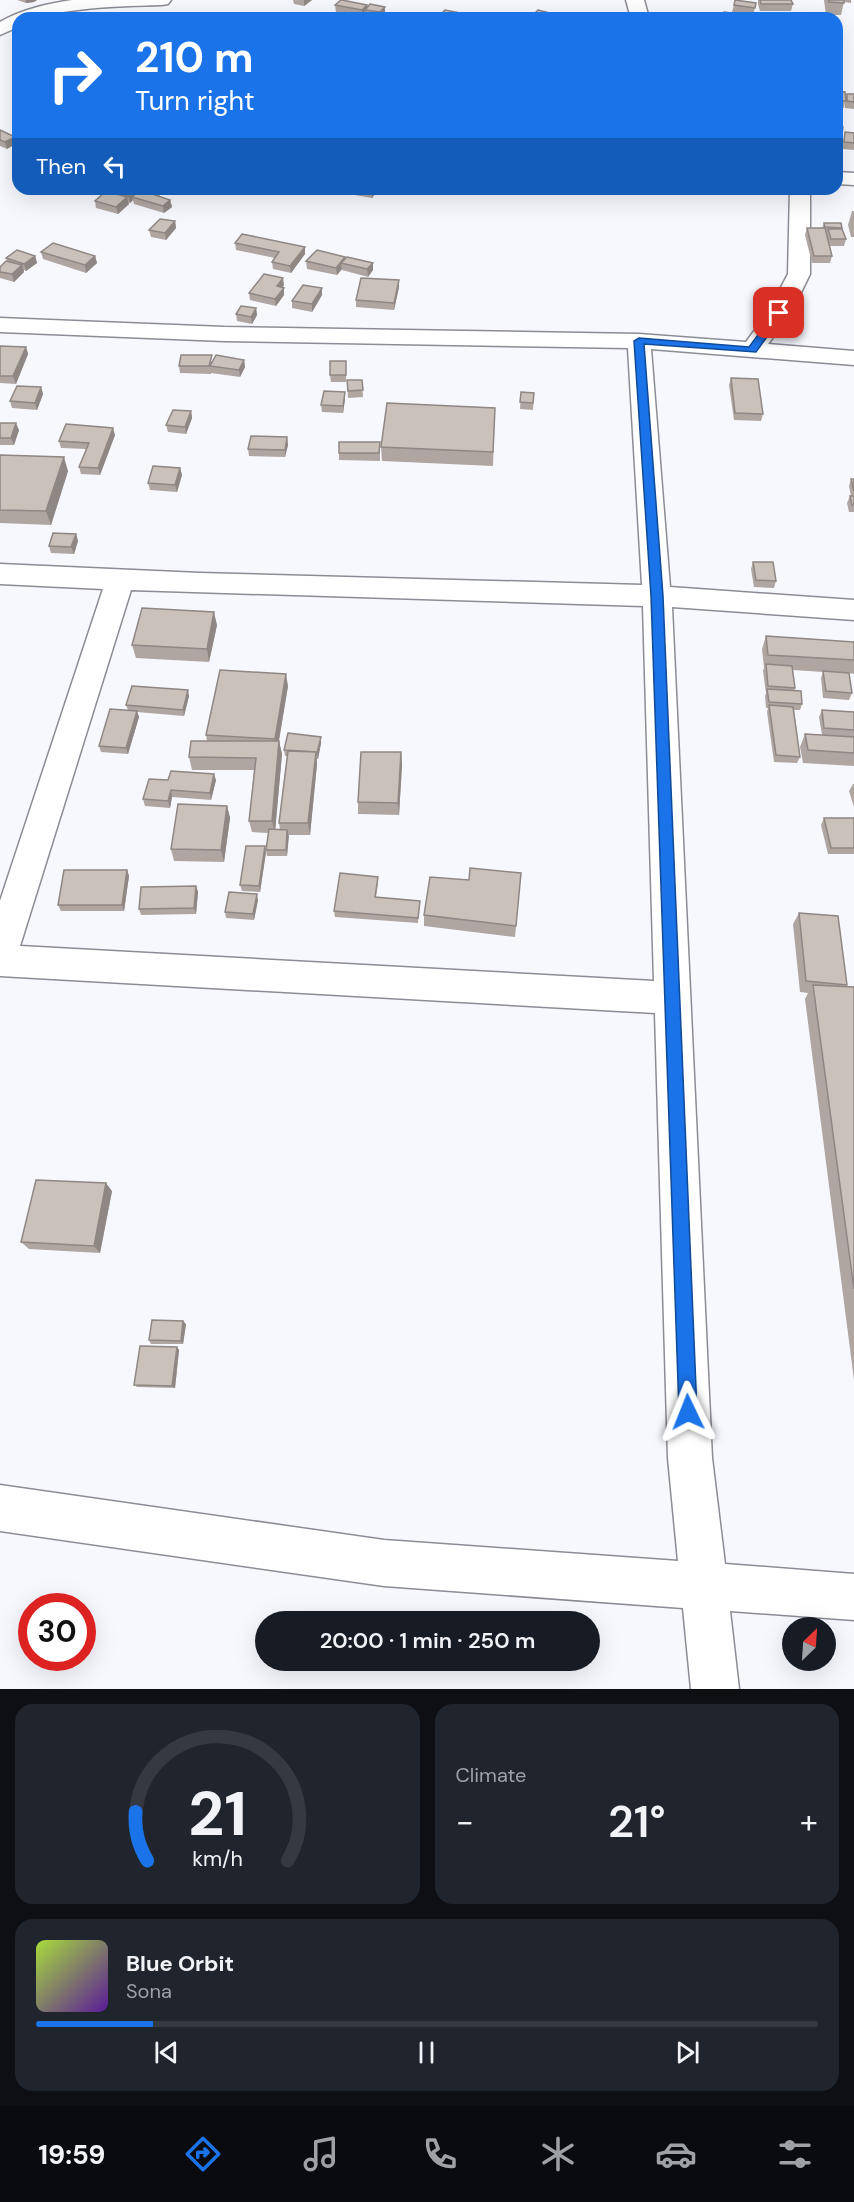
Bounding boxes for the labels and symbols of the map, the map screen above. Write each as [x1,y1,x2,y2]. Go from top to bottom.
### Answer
pin [753,287,804,338]
position arrow [656,1380,720,1444]
speed limit sign: 30 [18,1593,96,1671]
north arrow [782,1617,836,1671]

